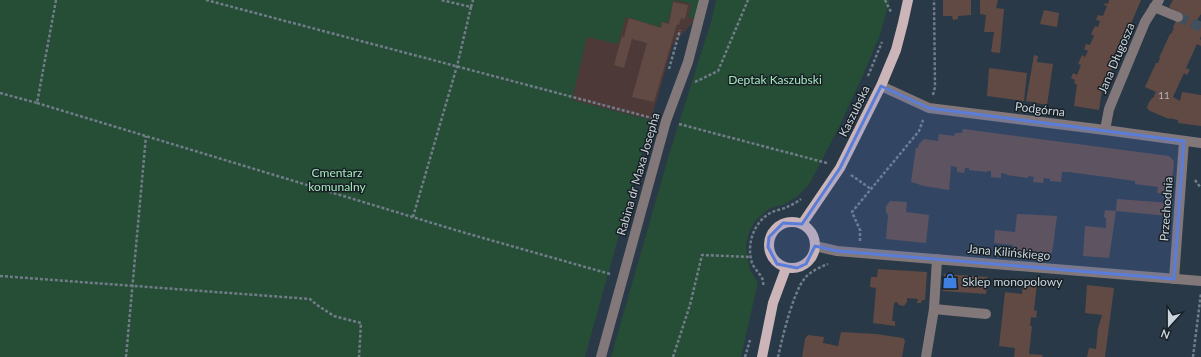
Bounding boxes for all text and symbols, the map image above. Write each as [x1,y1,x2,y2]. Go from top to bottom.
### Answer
street label: Jana Długosza [1094,20,1138,96]
park label: Deptak Kaszubski [728,72,822,87]
street label: Kaszubska [835,83,873,139]
house number: 11 [1158,89,1170,101]
street label: Podgórna [1014,98,1066,120]
street label: Rabina dr Maxa Josepha [613,111,663,237]
park label: Cmentarz komunalny [308,165,366,194]
street label: Przechodnia [1156,176,1176,242]
street label: Jana Kilińskiego [967,241,1051,263]
shop icon: Sklep monopolowy [941,272,959,290]
place label: Sklep monopolowy [962,274,1063,289]
north arrow [1149,305,1189,345]
text: N [1159,327,1172,342]

